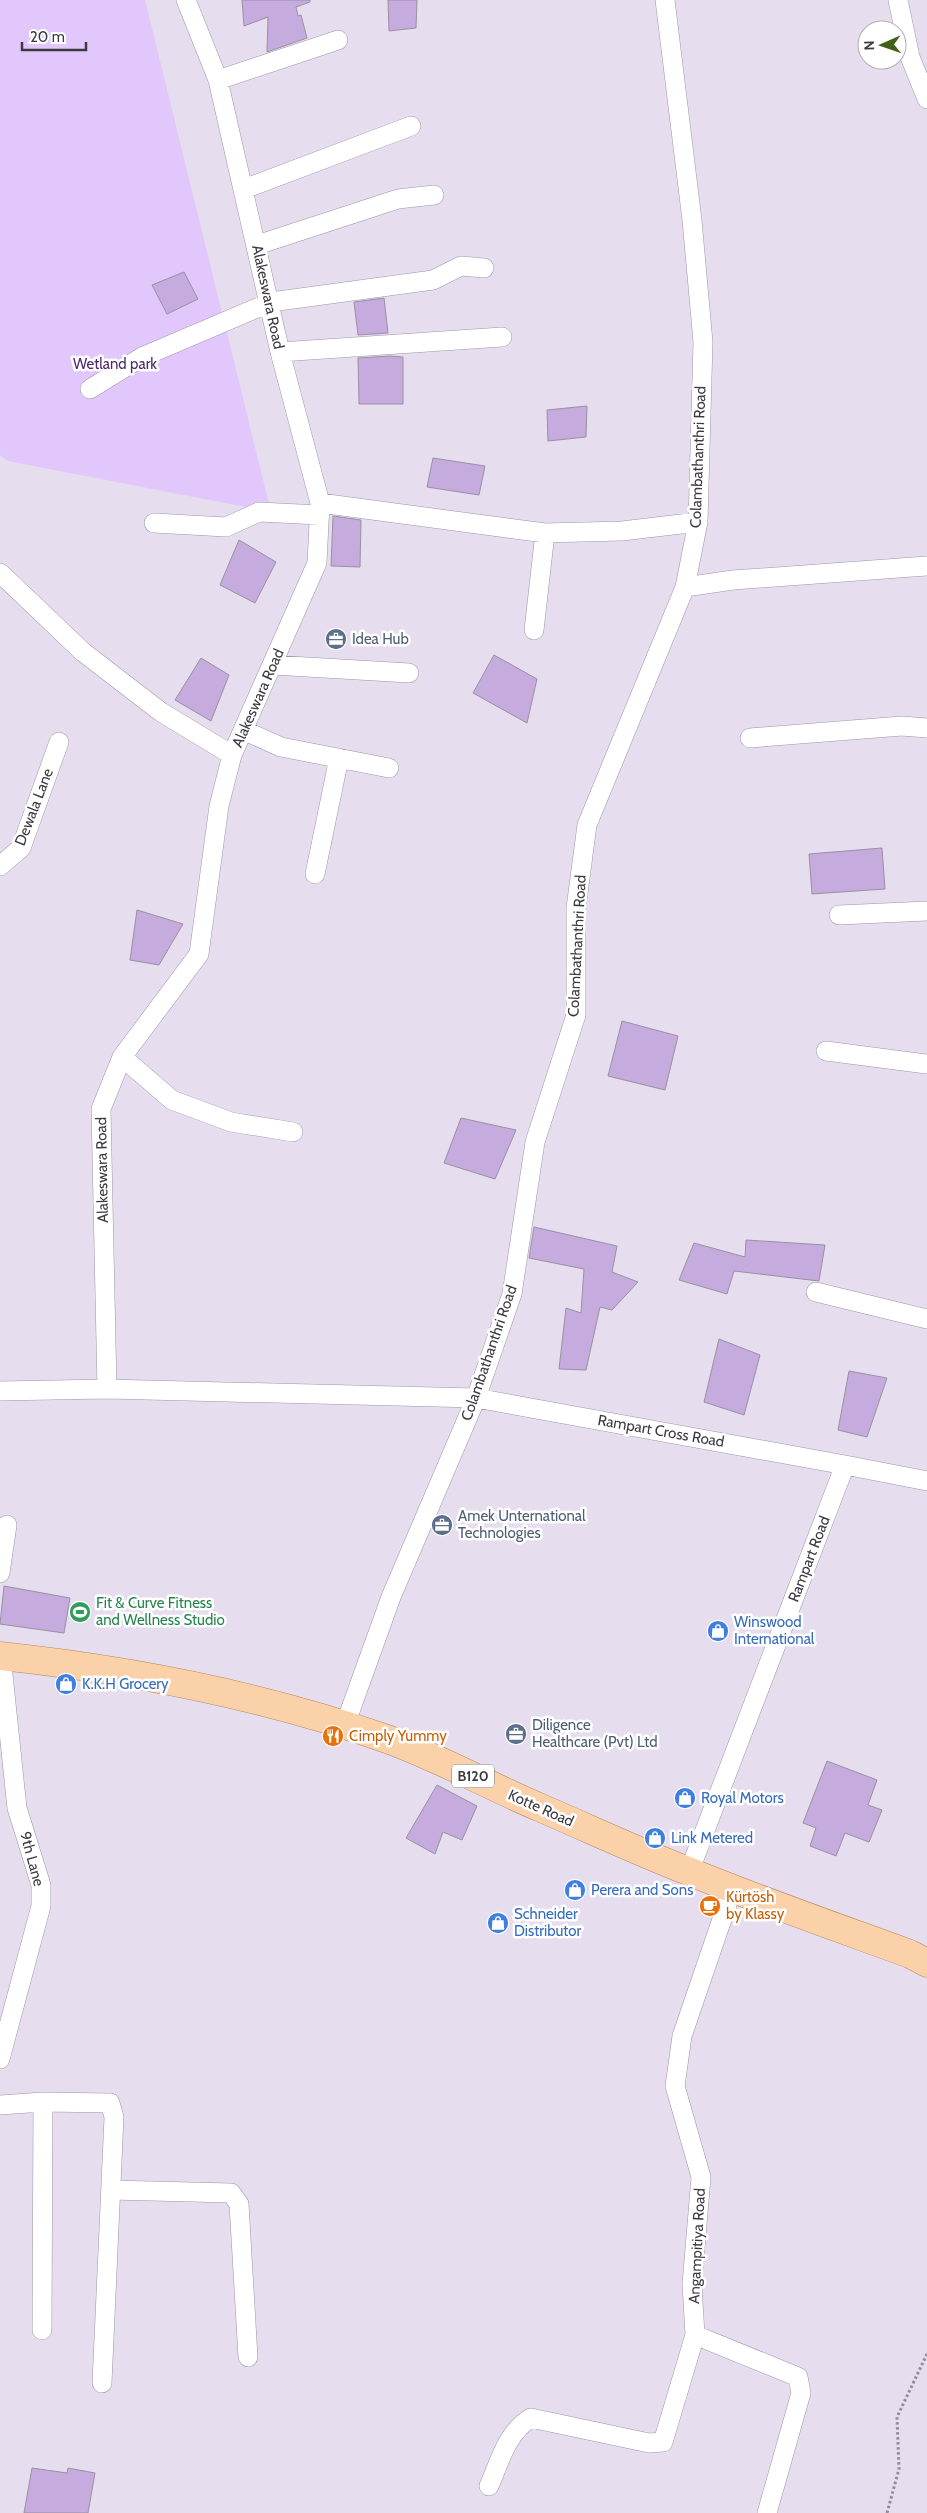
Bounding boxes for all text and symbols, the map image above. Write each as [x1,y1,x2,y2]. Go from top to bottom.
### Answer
scale bar [22,20,86,52]
north arrow [857,20,907,70]
text: 20 m [30,28,65,46]
text: N [860,40,878,51]
street label: Alakeswara Road [248,243,288,351]
park label: Wetland park [73,355,157,373]
street label: Colambathanthri Road [687,386,709,528]
office icon: Idea Hub [324,627,348,651]
place label: Idea Hub [352,630,409,648]
street label: Alakeswara Road [228,646,288,750]
street label: Dewala Lane [11,765,57,848]
street label: Colambathanthri Road [564,875,590,1017]
street label: Alakeswara Road [92,1117,112,1223]
street label: Colambathanthri Road [457,1283,521,1423]
street label: Rampart Cross Road [596,1411,726,1451]
place label: Amek Unternational Technologies [458,1507,586,1542]
office icon: Amek Unternational Technologies [430,1513,454,1537]
street label: Rampart Road [784,1513,834,1605]
place label: Fit & Curve Fitness and Wellness Studio [96,1594,225,1629]
sports icon: Fit & Curve Fitness and Wellness Studio [68,1600,92,1624]
place label: Winswood International [734,1613,815,1648]
shop icon: Winswood International [706,1619,730,1643]
shop icon: K.K.H Grocery [54,1672,78,1696]
place label: K.K.H Grocery [82,1675,169,1693]
place label: Diligence Healthcare (Pvt) Ltd [532,1716,658,1751]
office icon: Diligence Healthcare (Pvt) Ltd [504,1722,528,1746]
restaurant icon: Cimply Yummy [321,1724,345,1748]
place label: Cimply Yummy [349,1727,447,1745]
road number: B120 [452,1764,494,1788]
street label: Kotte Road [505,1786,577,1830]
shop icon: Royal Motors [673,1786,697,1810]
place label: Royal Motors [701,1789,784,1807]
shop icon: Link Metered [643,1826,667,1850]
place label: Link Metered [671,1829,753,1847]
street label: 9th Lane [16,1830,48,1889]
shop icon: Perera and Sons [563,1878,587,1902]
place label: Perera and Sons [591,1881,693,1899]
place label: Kürtösh by Klassy [726,1888,785,1923]
cafe icon: Kürtösh by Klassy [698,1894,722,1918]
place label: Schneider Distributor [514,1905,582,1940]
shop icon: Schneider Distributor [486,1911,510,1935]
street label: Angampitiya Road [685,2188,709,2304]

